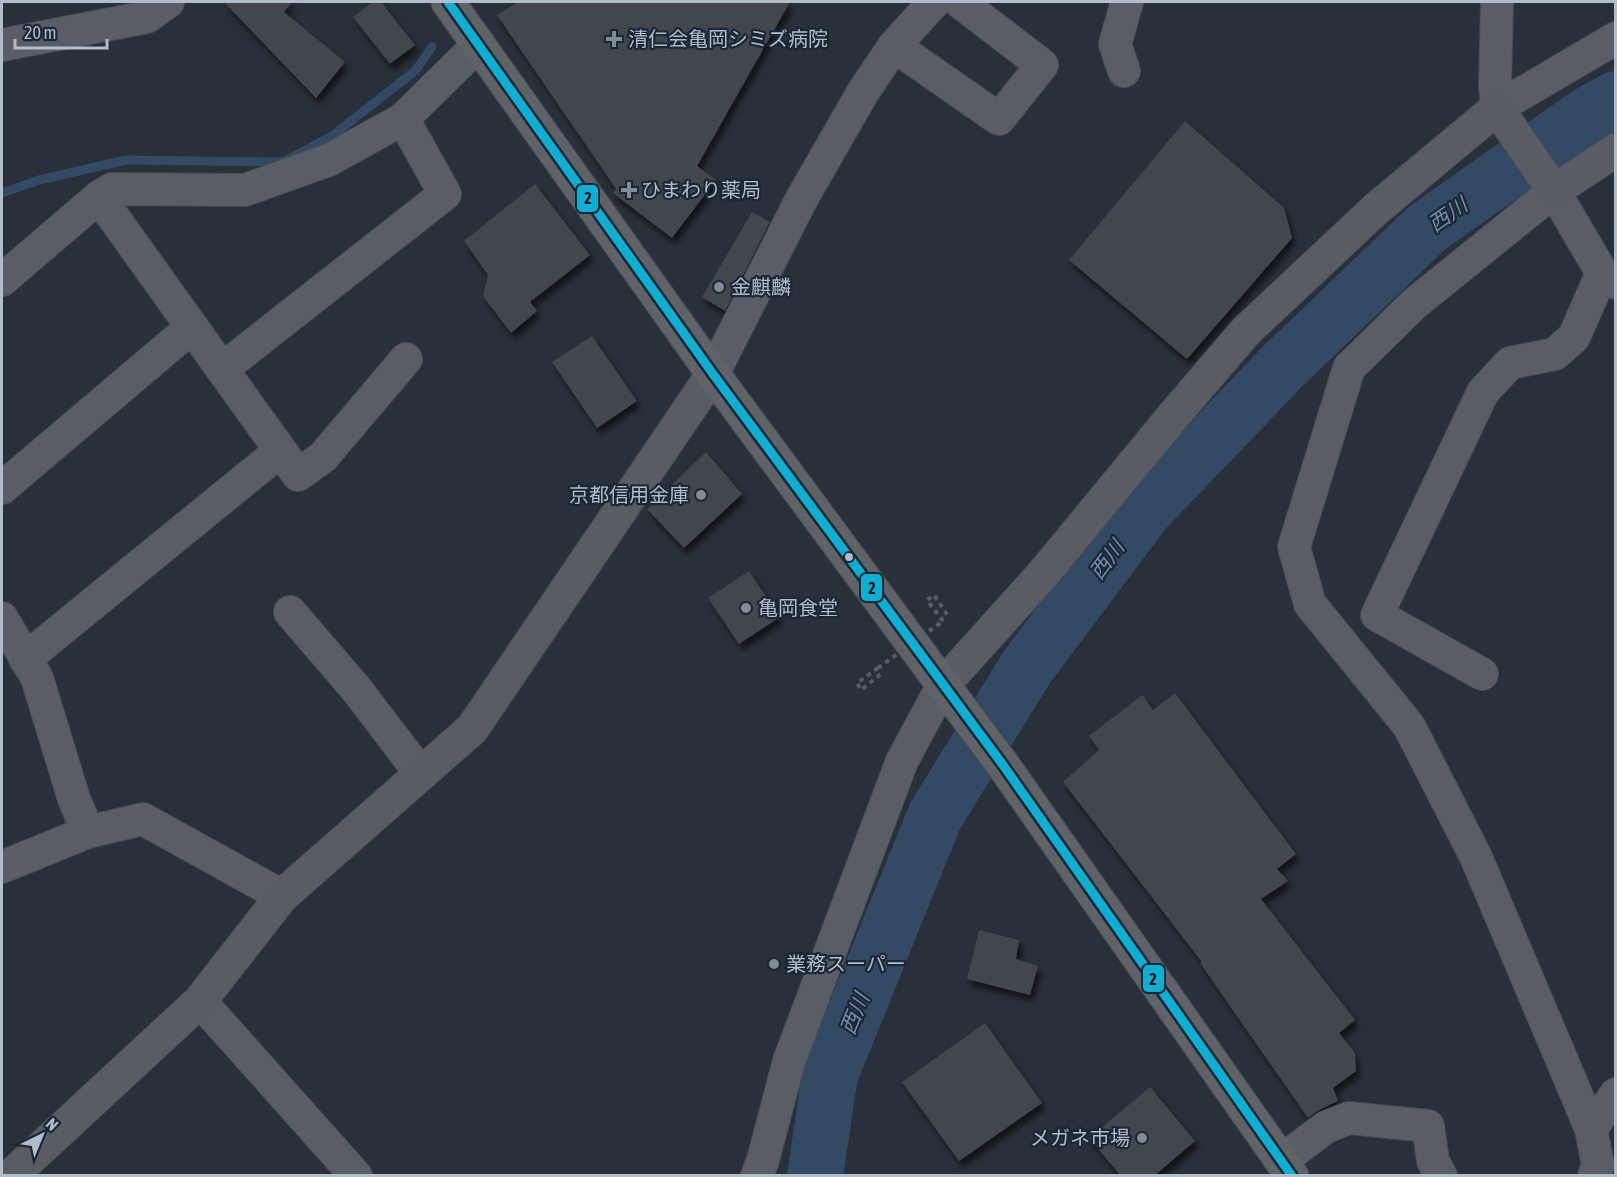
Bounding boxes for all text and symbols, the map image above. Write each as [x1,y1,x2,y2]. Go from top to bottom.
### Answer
scale bar [15,12,106,50]
text: 20 m [24,22,56,43]
place label: 清仁会亀岡シミズ病院 [628,27,828,50]
marker: 清仁会亀岡シミズ病院 [605,30,623,48]
place label: ひまわり薬局 [641,178,761,201]
marker: ひまわり薬局 [622,183,636,197]
line badge: 2 [576,184,599,213]
text: 2 [584,189,592,207]
water label: 西川 [1423,191,1473,236]
place label: 金麒麟 [731,275,791,298]
marker: 金麒麟 [712,280,726,294]
place label: 京都信用金庫 [569,483,689,506]
marker: 京都信用金庫 [694,488,708,502]
water label: 西川 [1084,534,1130,583]
unlabelled marker [843,551,855,563]
line badge: 2 [860,573,883,602]
text: 2 [868,579,876,597]
place label: 亀岡食堂 [758,596,838,619]
marker: 亀岡食堂 [739,601,753,615]
place label: 業務スーパー [786,952,906,975]
marker: 業務スーパー [767,957,781,971]
line badge: 2 [1142,964,1165,993]
text: 2 [1149,970,1157,988]
water label: 西川 [835,988,874,1038]
north arrow [12,1105,72,1165]
text: N [43,1114,62,1134]
place label: メガネ市場 [1030,1126,1130,1149]
marker: メガネ市場 [1135,1131,1149,1145]

